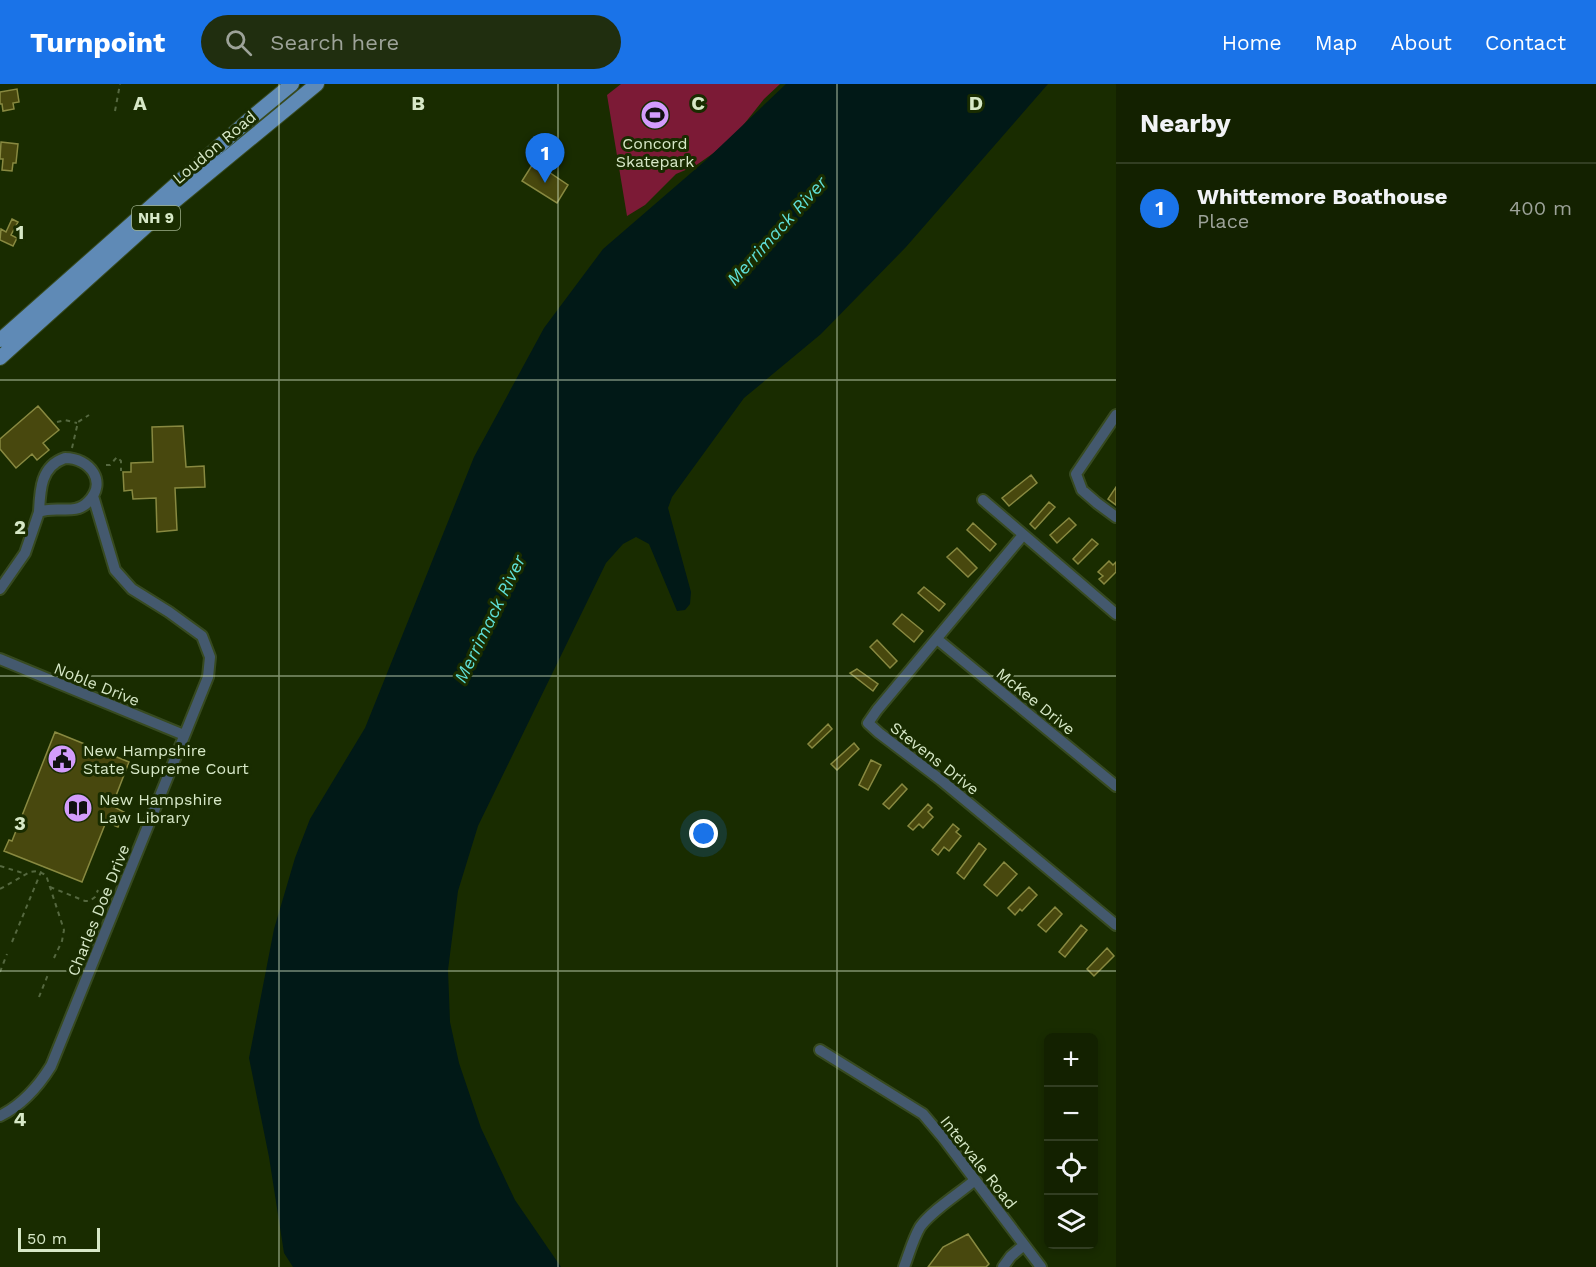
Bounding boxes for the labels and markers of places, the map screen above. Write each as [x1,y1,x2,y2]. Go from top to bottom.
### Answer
sports icon: Concord Skatepark [639,99,671,131]
pin: 1 [526,134,564,183]
place label: Concord Skatepark [616,134,694,171]
place label: New Hampshire State Supreme Court [83,741,249,778]
public building icon: New Hampshire State Supreme Court [46,743,78,775]
place label: New Hampshire Law Library [99,790,222,827]
library icon: New Hampshire Law Library [62,792,94,824]

